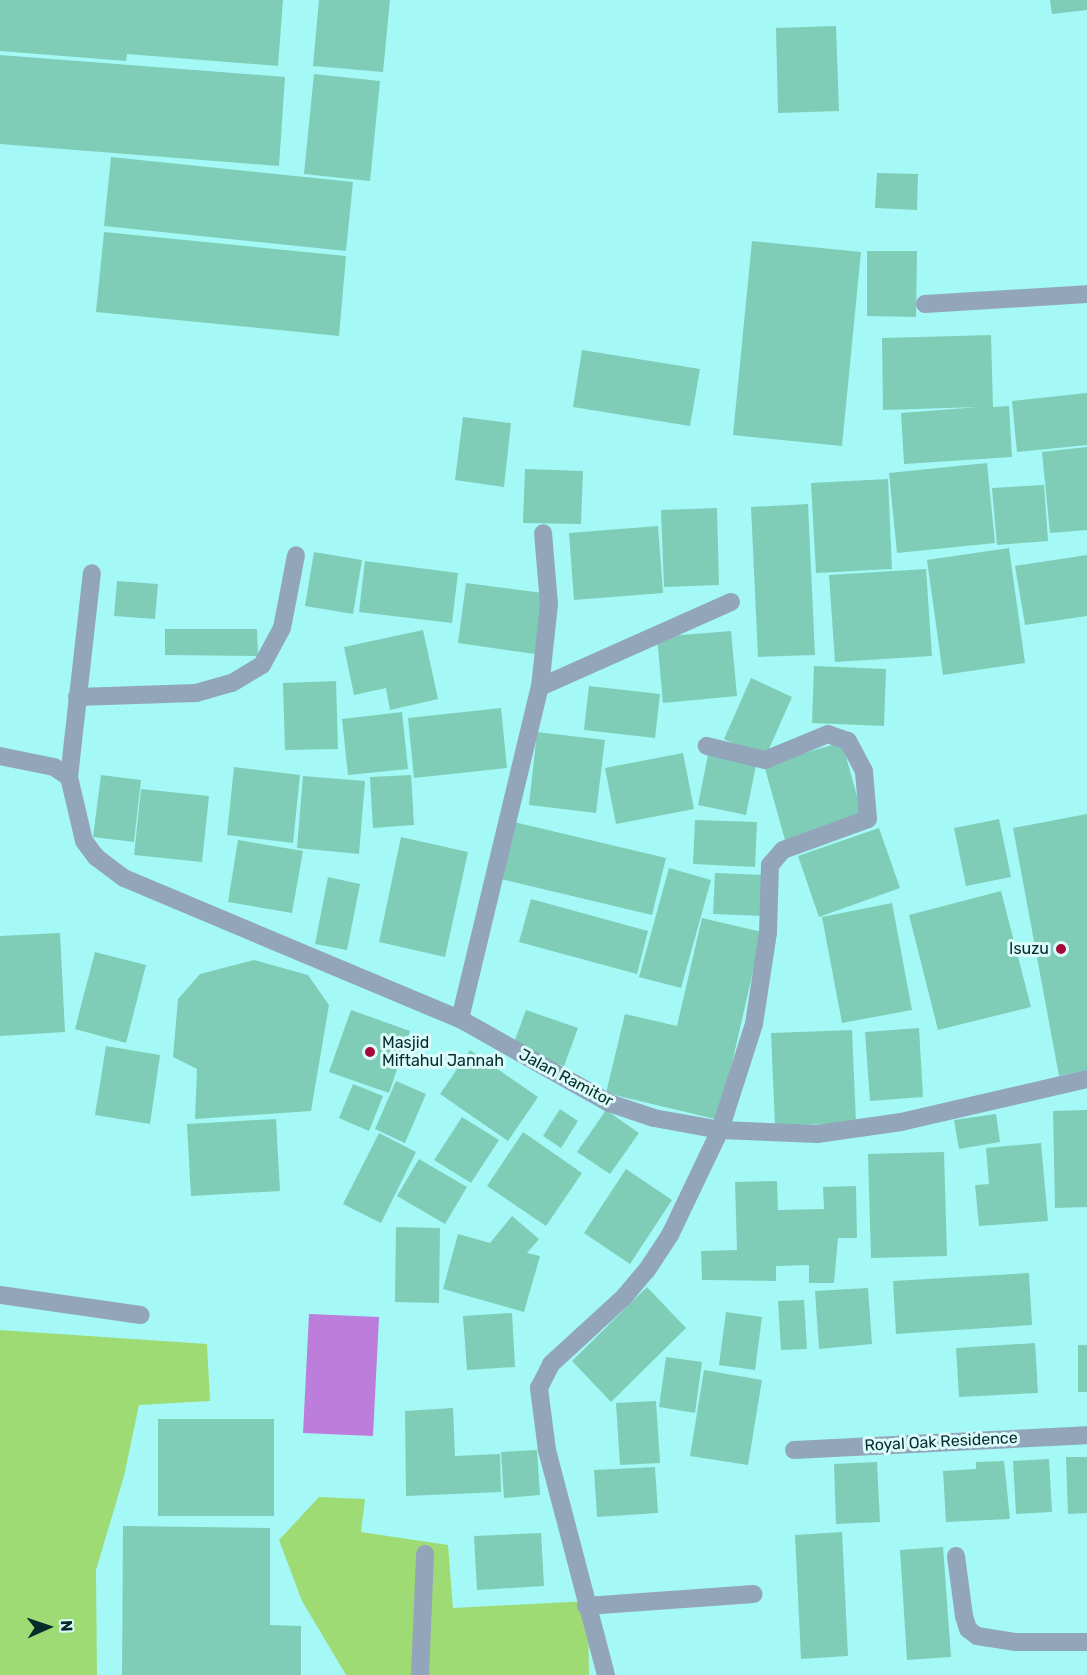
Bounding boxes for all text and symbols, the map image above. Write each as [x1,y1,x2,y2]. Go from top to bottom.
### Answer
place label: Isuzu [1009,939,1049,959]
marker: Isuzu [1054,942,1068,956]
place label: Masjid Miftahul Jannah [382,1033,504,1071]
marker: Masjid Miftahul Jannah [363,1045,377,1059]
street label: Jalan Ramitor [516,1045,616,1111]
street label: Royal Oak Residence [864,1428,1018,1456]
north arrow [18,1597,78,1657]
text: N [57,1620,76,1632]

